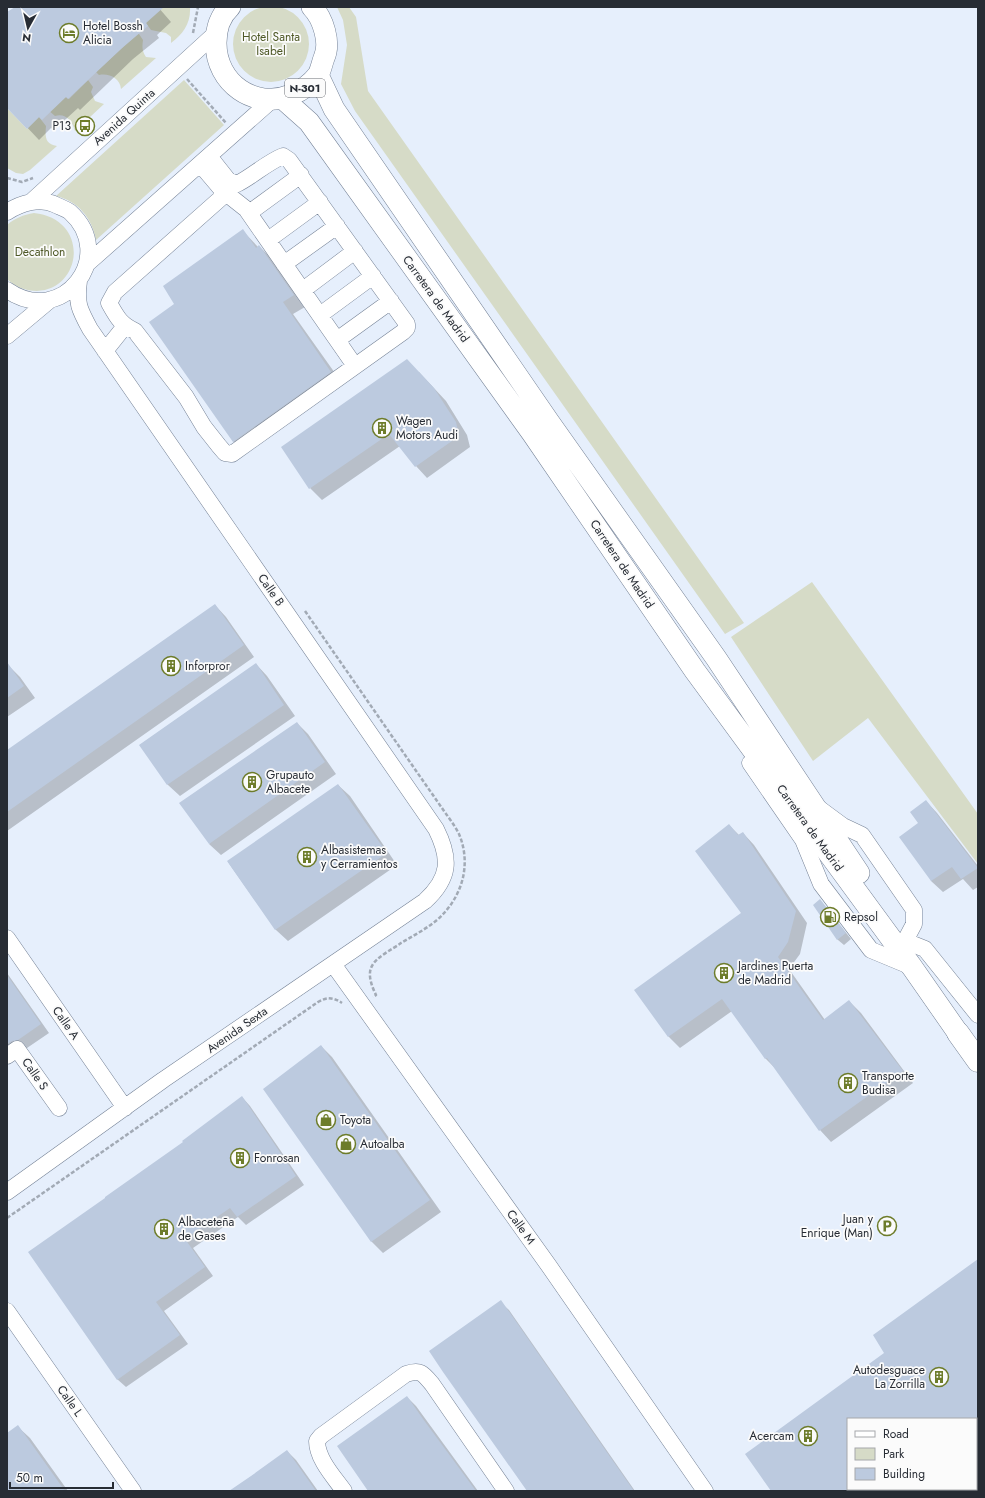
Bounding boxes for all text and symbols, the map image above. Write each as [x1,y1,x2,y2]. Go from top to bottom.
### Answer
north arrow [8,8,48,48]
place label: Hotel Bossh Alicia [83,17,143,49]
hotel icon: Hotel Bossh Alicia [58,22,80,44]
park label: Hotel Santa Isabel [242,28,300,60]
text: N [21,29,32,46]
road number: N-301 [285,79,325,97]
street label: Avenida Quinta [89,84,159,150]
bus stop icon: P13 [74,115,96,137]
place label: P13 [52,117,71,135]
park label: Decathlon [15,243,65,261]
street label: Carretera de Madrid [398,252,474,346]
place label: Wagen Motors Audi [396,412,458,444]
building icon: Wagen Motors Audi [371,417,393,439]
street label: Carretera de Madrid [586,516,658,612]
street label: Calle B [253,570,289,610]
building icon: Inforpror [160,655,182,677]
place label: Inforpror [185,657,231,675]
place label: Grupauto Albacete [266,766,315,798]
building icon: Grupauto Albacete [241,771,263,793]
street label: Carretera de Madrid [772,781,848,875]
place label: Albasistemas y Cerramientos [321,841,398,873]
building icon: Albasistemas y Cerramientos [296,846,318,868]
fuel station icon: Repsol [819,906,841,928]
place label: Repsol [844,908,878,926]
place label: Jardines Puerta de Madrid [736,957,813,989]
building icon: Jardines Puerta de Madrid [713,962,735,984]
street label: Avenida Sexta [203,1002,271,1058]
street label: Calle A [48,1003,84,1043]
street label: Calle S [17,1054,53,1094]
place label: Transporte Budisa [862,1067,914,1099]
building icon: Transporte Budisa [837,1072,859,1094]
shop icon: Toyota [315,1109,337,1131]
place label: Toyota [340,1111,371,1129]
shop icon: Autoalba [335,1133,357,1155]
place label: Autoalba [360,1135,405,1153]
building icon: Fonrosan [229,1147,251,1169]
place label: Fonrosan [254,1149,300,1167]
street label: Calle M [502,1206,540,1248]
place label: Juan y Enrique (Man) [801,1210,874,1242]
place label: Albaceteña de Gases [178,1213,235,1245]
parking icon: Juan y Enrique (Man) [876,1215,898,1237]
building icon: Albaceteña de Gases [153,1218,175,1240]
place label: Autodesguace La Zorrilla [853,1361,925,1393]
building icon: Autodesguace La Zorrilla [928,1366,950,1388]
street label: Calle L [53,1382,88,1421]
legend [847,1418,977,1490]
building icon: Acercam [797,1425,819,1447]
text: Road [883,1425,909,1443]
place label: Acercam [749,1427,794,1445]
text: Park [883,1445,905,1463]
scale bar [10,1464,113,1490]
text: Building [883,1465,925,1483]
text: 50 m [16,1469,43,1487]

